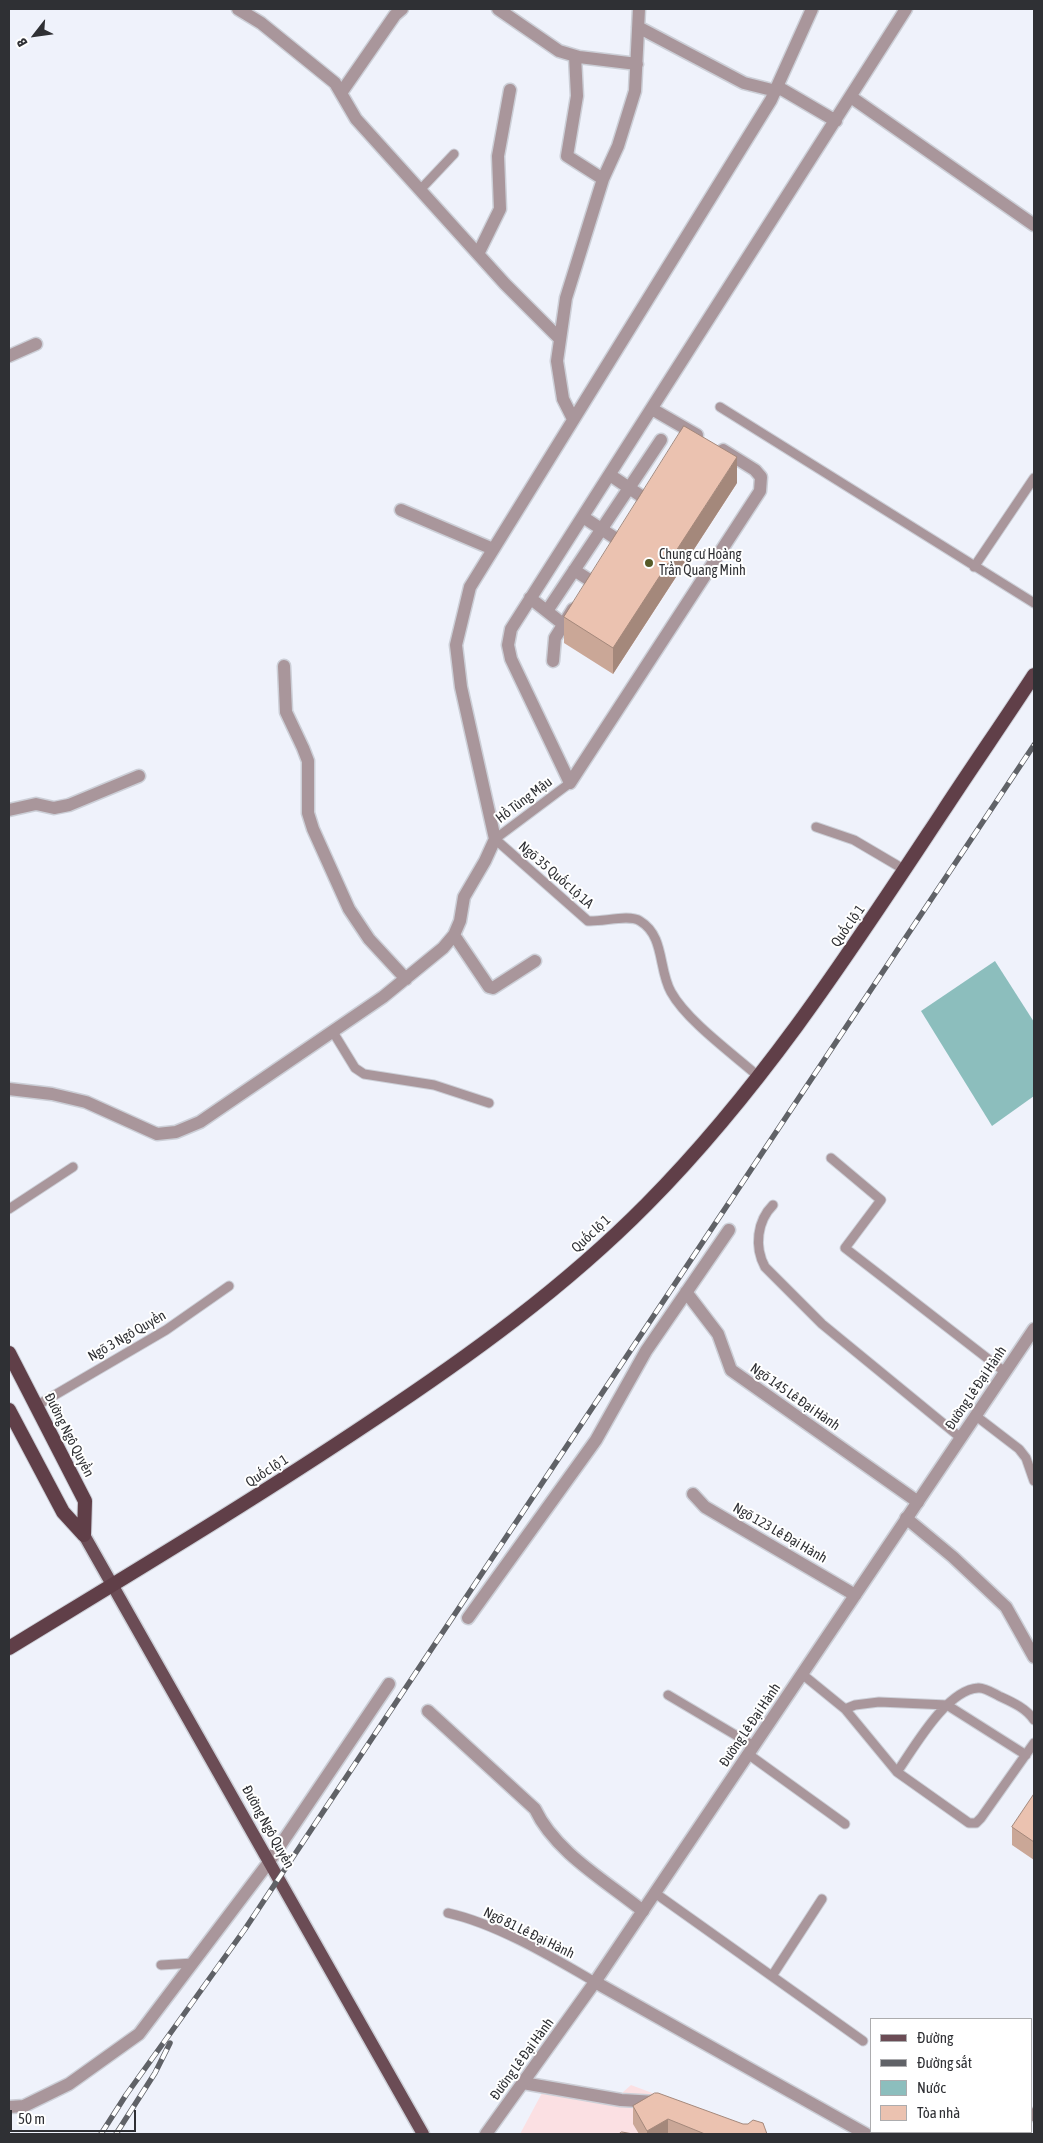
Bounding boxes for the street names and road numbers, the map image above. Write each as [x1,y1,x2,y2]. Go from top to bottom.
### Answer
street label: Hồ Tùng Mậu [493,773,555,827]
street label: Ngõ 35 Quốc Lộ 1A [515,838,597,912]
street label: Quốc lộ 1 [828,902,868,950]
street label: Quốc lộ 1 [568,1212,614,1256]
street label: Ngõ 3 Ngô Quyền [85,1307,169,1365]
street label: Đường Lê Đại Hành [942,1343,1010,1433]
street label: Ngõ 145 Lê Đại Hành [747,1360,843,1434]
street label: Đường Ngô Quyền [41,1390,97,1480]
street label: Quốc lộ 1 [243,1451,291,1491]
street label: Ngõ 123 Lê Đại Hành [730,1499,830,1567]
street label: Đường Lê Đại Hành [716,1680,784,1770]
street label: Đường Ngô Quyền [238,1783,298,1871]
street label: Ngõ 81 Lê Đại Hành [481,1904,577,1962]
street label: Đường Lê Đại Hành [487,2015,557,2103]

